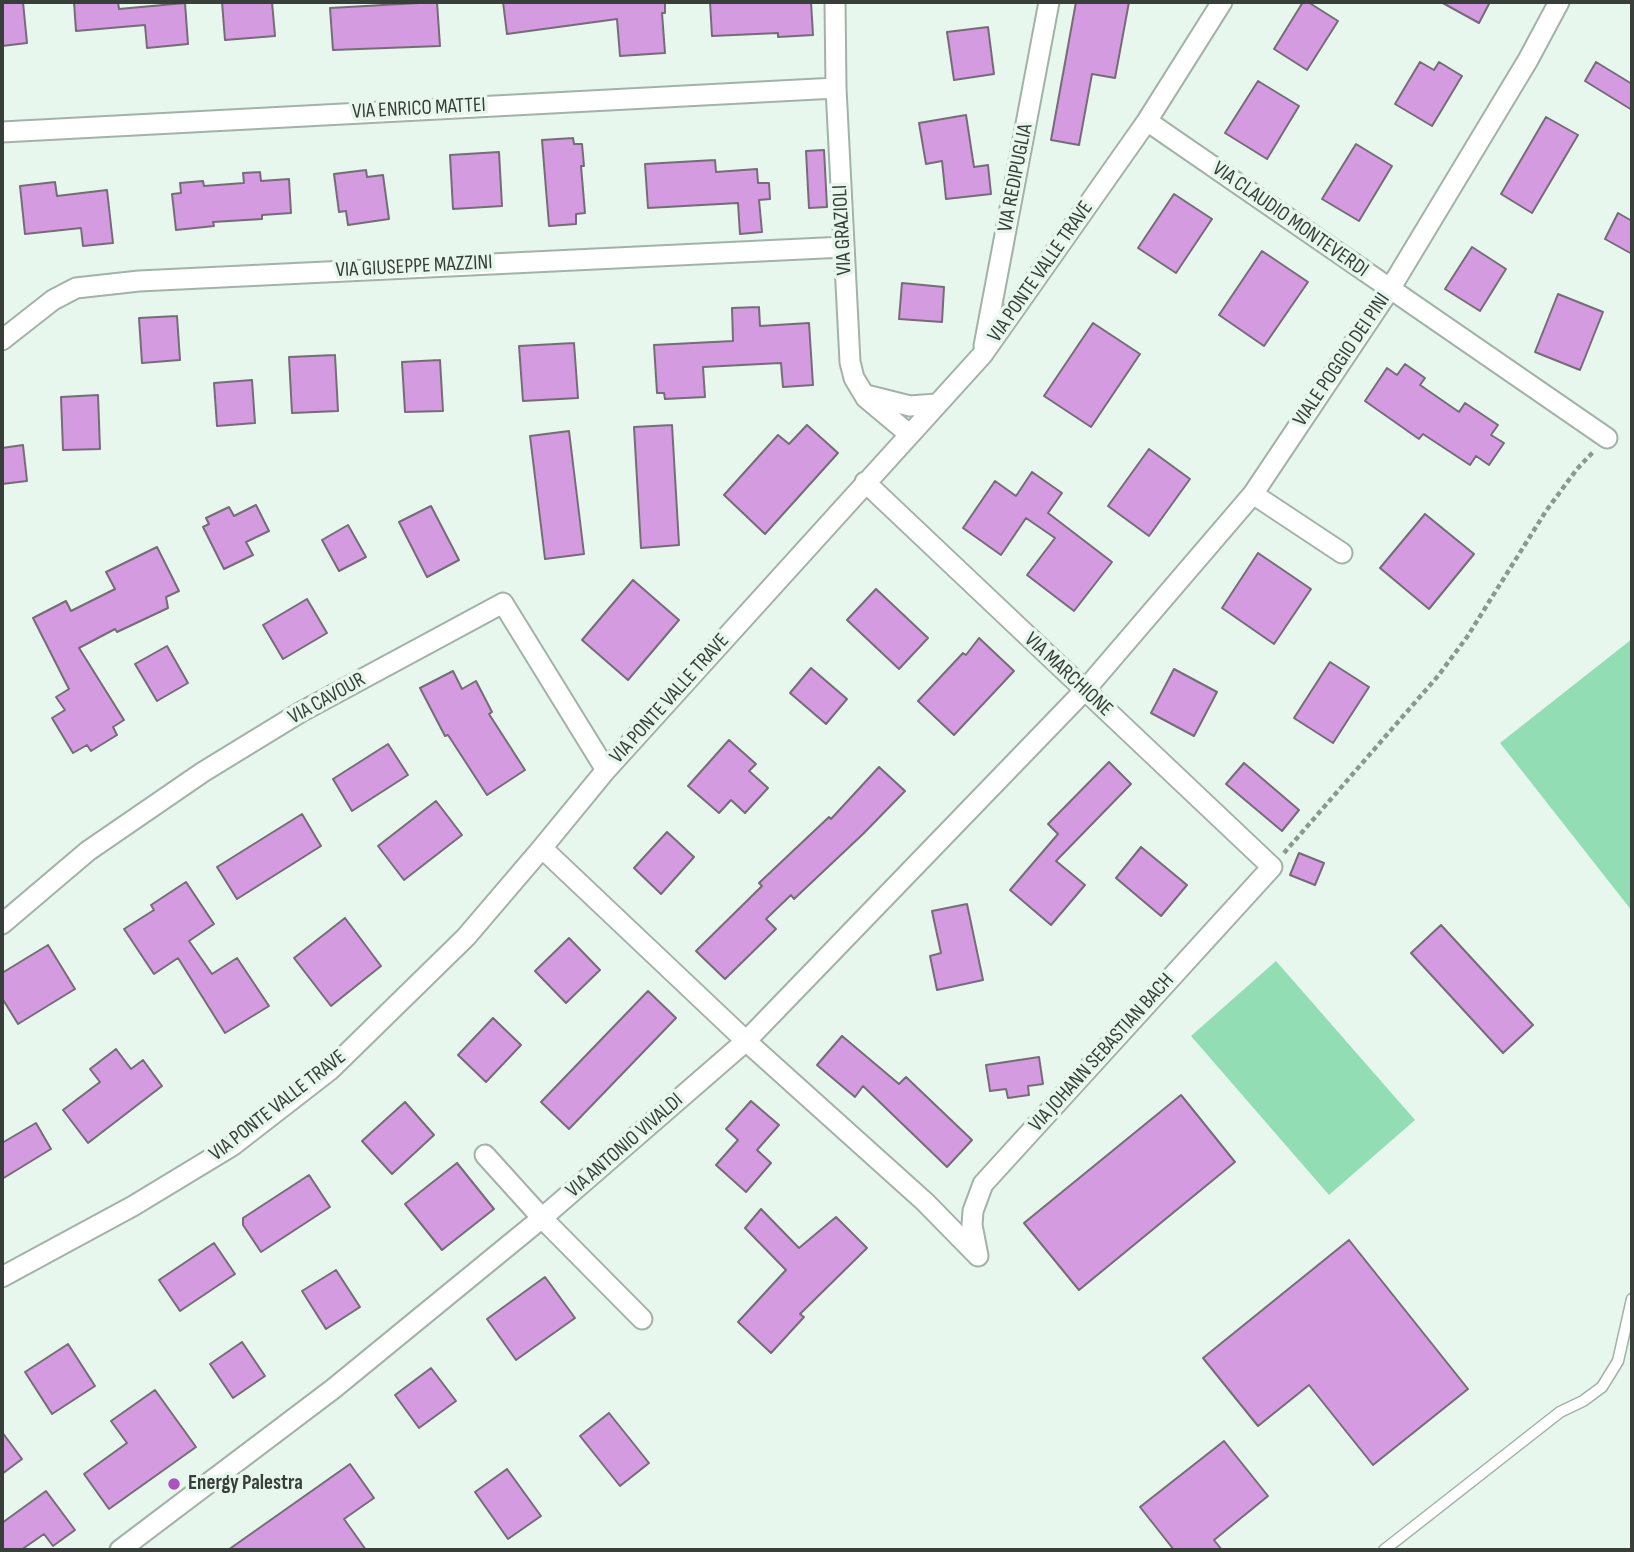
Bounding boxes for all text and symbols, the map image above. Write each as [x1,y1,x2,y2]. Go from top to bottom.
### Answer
street label: VIA ENRICO MATTEI [352,93,486,125]
street label: VIA REDIPUGLIA [993,122,1039,234]
street label: VIA CLAUDIO MONTEVERDI [1207,157,1373,283]
street label: VIA GRAZIOLI [828,184,858,276]
street label: VIA PONTE VALLE TRAVE [983,197,1099,347]
street label: VIA GIUSEPPE MAZZINI [335,250,493,284]
street label: VIALE POGGIO DEI PINI [1288,289,1396,431]
street label: VIA MARCHIONE [1019,628,1117,722]
street label: VIA PONTE VALLE TRAVE [605,629,735,769]
street label: VIA CAVOUR [284,668,370,730]
street label: VIA JOHANN SEBASTIAN BACH [1024,969,1180,1137]
street label: VIA PONTE VALLE TRAVE [205,1045,351,1167]
street label: VIA ANTONIO VIVALDI [561,1088,689,1204]
place label: Energy Palestra [188,1471,303,1497]
marker: Energy Palestra [166,1476,182,1492]

